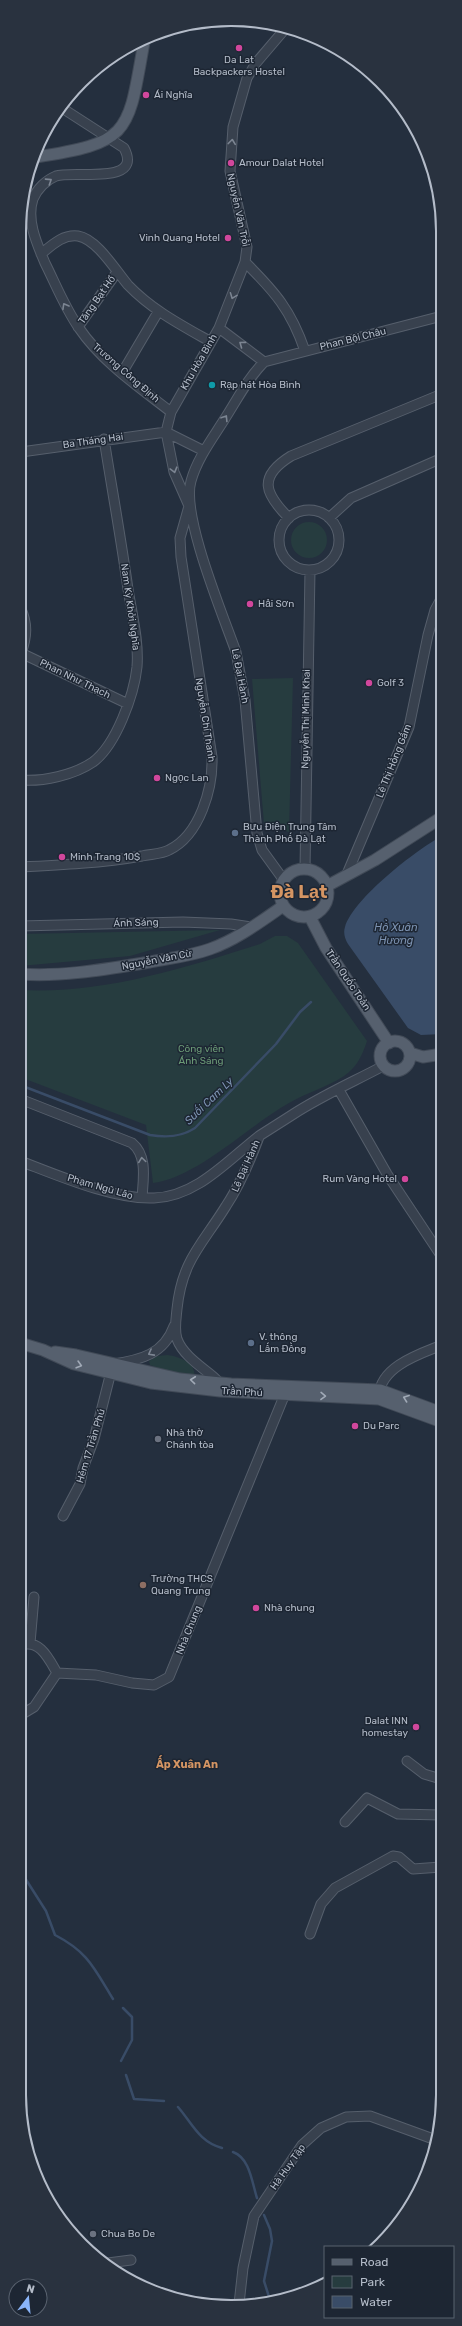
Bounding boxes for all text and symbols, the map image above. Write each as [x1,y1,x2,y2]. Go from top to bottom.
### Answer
marker: Da Lat Backpackers Hostel [234,43,244,53]
place label: Da Lat Backpackers Hostel [193,54,285,78]
place label: Ái Nghĩa [154,89,193,101]
marker: Ái Nghĩa [141,90,151,100]
one-way arrow [227,139,236,145]
place label: Amour Dalat Hotel [239,157,324,169]
marker: Amour Dalat Hotel [226,158,236,168]
street label: Nguyễn Văn Trỗi [224,172,252,248]
one-way arrow [45,178,52,186]
place label: Vinh Quang Hotel [139,232,220,244]
marker: Vinh Quang Hotel [223,233,233,243]
street label: Tăng Bạt Hổ [76,273,118,326]
one-way arrow [229,292,237,299]
one-way arrow [63,303,70,310]
street label: Phan Bội Châu [319,325,387,353]
street label: Khu Hòa Bình [178,332,220,392]
street label: Trương Công Định [90,341,162,405]
one-way arrow [239,341,246,349]
place label: Rạp hát Hòa Bình [220,379,301,391]
marker: Rạp hát Hòa Bình [207,380,217,390]
one-way arrow [220,415,228,422]
street label: Ba Tháng Hai [62,431,124,451]
one-way arrow [169,467,177,473]
street label: Nam Kỳ Khởi Nghĩa [118,563,142,651]
place label: Hải Sơn [258,598,294,610]
marker: Hải Sơn [245,599,255,609]
street label: Lê Đại Hành [229,647,251,705]
street label: Phan Như Thạch [38,657,112,701]
street label: Nguyễn Thị Minh Khai [299,669,313,769]
street label: Nguyễn Chí Thanh [192,677,218,763]
place label: Golf 3 [377,677,404,689]
marker: Golf 3 [364,678,374,688]
street label: Lê Thị Hồng Gấm [373,722,414,800]
place label: Ngọc Lan [165,772,209,784]
marker: Ngọc Lan [152,773,162,783]
place label: Bưu Điện Trung Tâm Thành Phố Đà Lạt [243,821,336,845]
marker: Bưu Điện Trung Tâm Thành Phố Đà Lạt [230,828,240,838]
place label: Minh Trang 10$ [70,851,140,863]
marker: Minh Trang 10$ [57,852,67,862]
district label: Đà Lạt [271,881,327,903]
street label: Ánh Sáng [113,916,159,930]
water label: Hồ Xuân Hương [374,919,418,947]
street label: Nguyễn Văn Cừ [121,947,194,973]
street label: Trần Quốc Toản [323,947,374,1013]
park label: Công viên Ánh Sáng [178,1043,224,1067]
water label: Suối Cam Ly [181,1073,237,1127]
street label: Lê Đại Hành [229,1138,263,1194]
one-way arrow [138,1156,147,1163]
street label: Phạm Ngũ Lão [66,1172,134,1202]
place label: Rum Vàng Hotel [323,1173,397,1185]
marker: Rum Vàng Hotel [400,1174,410,1184]
place label: V. thông Lấm Đồng [259,1331,306,1355]
marker: V. thông Lấm Đồng [246,1338,256,1348]
one-way arrow [148,1348,155,1356]
one-way arrow [75,1360,82,1369]
one-way arrow [190,1376,196,1385]
street label: Trần Phú [221,1384,263,1399]
one-way arrow [320,1392,326,1400]
one-way arrow [402,1395,409,1403]
street label: Hẻm 17 Trần Phú [73,1407,108,1485]
place label: Du Parc [363,1420,400,1432]
marker: Du Parc [350,1421,360,1431]
place label: Nhà thờ Chánh tòa [166,1427,214,1451]
marker: Nhà thờ Chánh tòa [153,1434,163,1444]
place label: Trường THCS Quang Trung [151,1573,213,1597]
marker: Trường THCS Quang Trung [138,1580,148,1590]
place label: Nhà chung [264,1602,315,1614]
marker: Nhà chung [251,1603,261,1613]
street label: Nhà Chung [174,1604,204,1656]
place label: Dalat INN homestay [362,1715,408,1739]
marker: Dalat INN homestay [411,1722,421,1732]
district label: Ấp Xuân An [156,1755,218,1771]
street label: Hà Huy Tập [268,2142,308,2192]
place label: Chua Bo De [101,2228,155,2240]
marker: Chua Bo De [88,2229,98,2239]
legend [324,2246,454,2318]
text: Road [360,2255,388,2269]
text: Park [360,2275,386,2289]
north arrow [8,2278,48,2318]
text: N [25,2282,36,2296]
text: Water [360,2295,392,2309]

